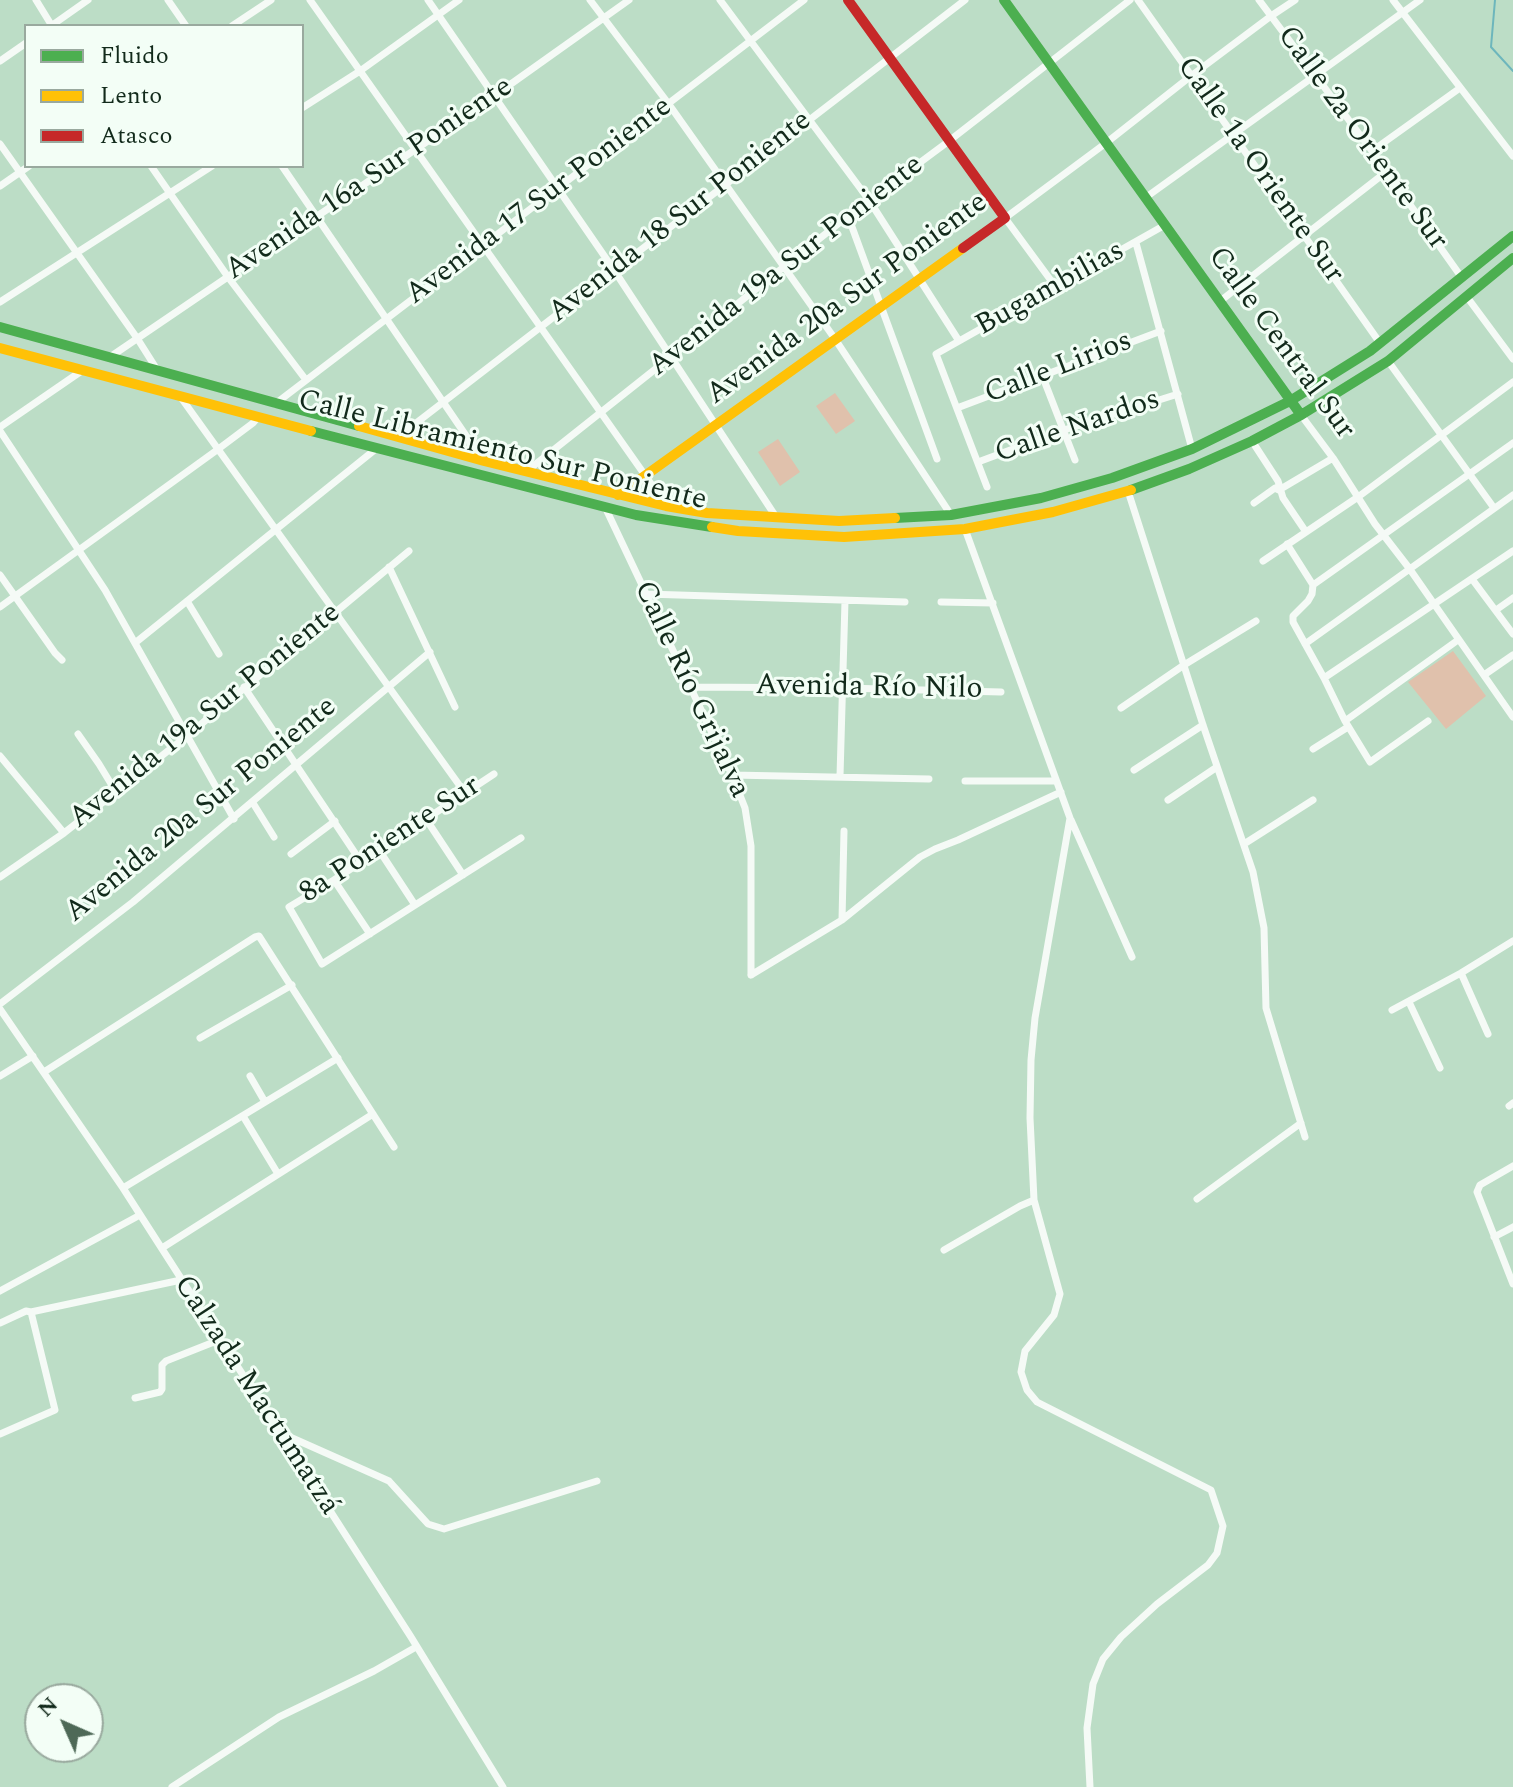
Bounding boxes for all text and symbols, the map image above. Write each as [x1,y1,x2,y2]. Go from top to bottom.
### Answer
street label: Calle 2a Oriente Sur [1268,20,1454,258]
legend [24,24,304,168]
text: Fluido [100,38,169,74]
street label: Calle 1a Oriente Sur [1167,51,1351,291]
street label: Avenida 16a Sur Poniente [220,70,520,290]
text: Lento [100,78,162,114]
street label: Avenida 17 Sur Poniente [400,90,680,314]
street label: Avenida 18 Sur Poniente [542,104,820,332]
text: Atasco [100,118,172,154]
street label: Avenida 19a Sur Poniente [642,149,932,385]
street label: Avenida 20a Sur Poniente [700,186,996,414]
street label: Bugambilias [970,234,1132,346]
street label: Calle Central Sur [1198,241,1362,447]
street label: Calle Lirios [980,324,1138,414]
street label: Calle Nardos [991,383,1165,473]
street label: Calle Libramiento Sur Poniente [294,384,710,520]
street label: Calle Río Grijalva [624,576,756,804]
street label: Avenida 19a Sur Poniente [63,596,349,838]
street label: Avenida Río Nilo [755,669,983,709]
street label: Avenida 20a Sur Poniente [59,690,345,932]
street label: 8a Poniente Sur [294,769,488,913]
street label: Calzada Mactumatzá [164,1269,346,1523]
north arrow [24,1683,104,1763]
text: N [30,1689,66,1725]

